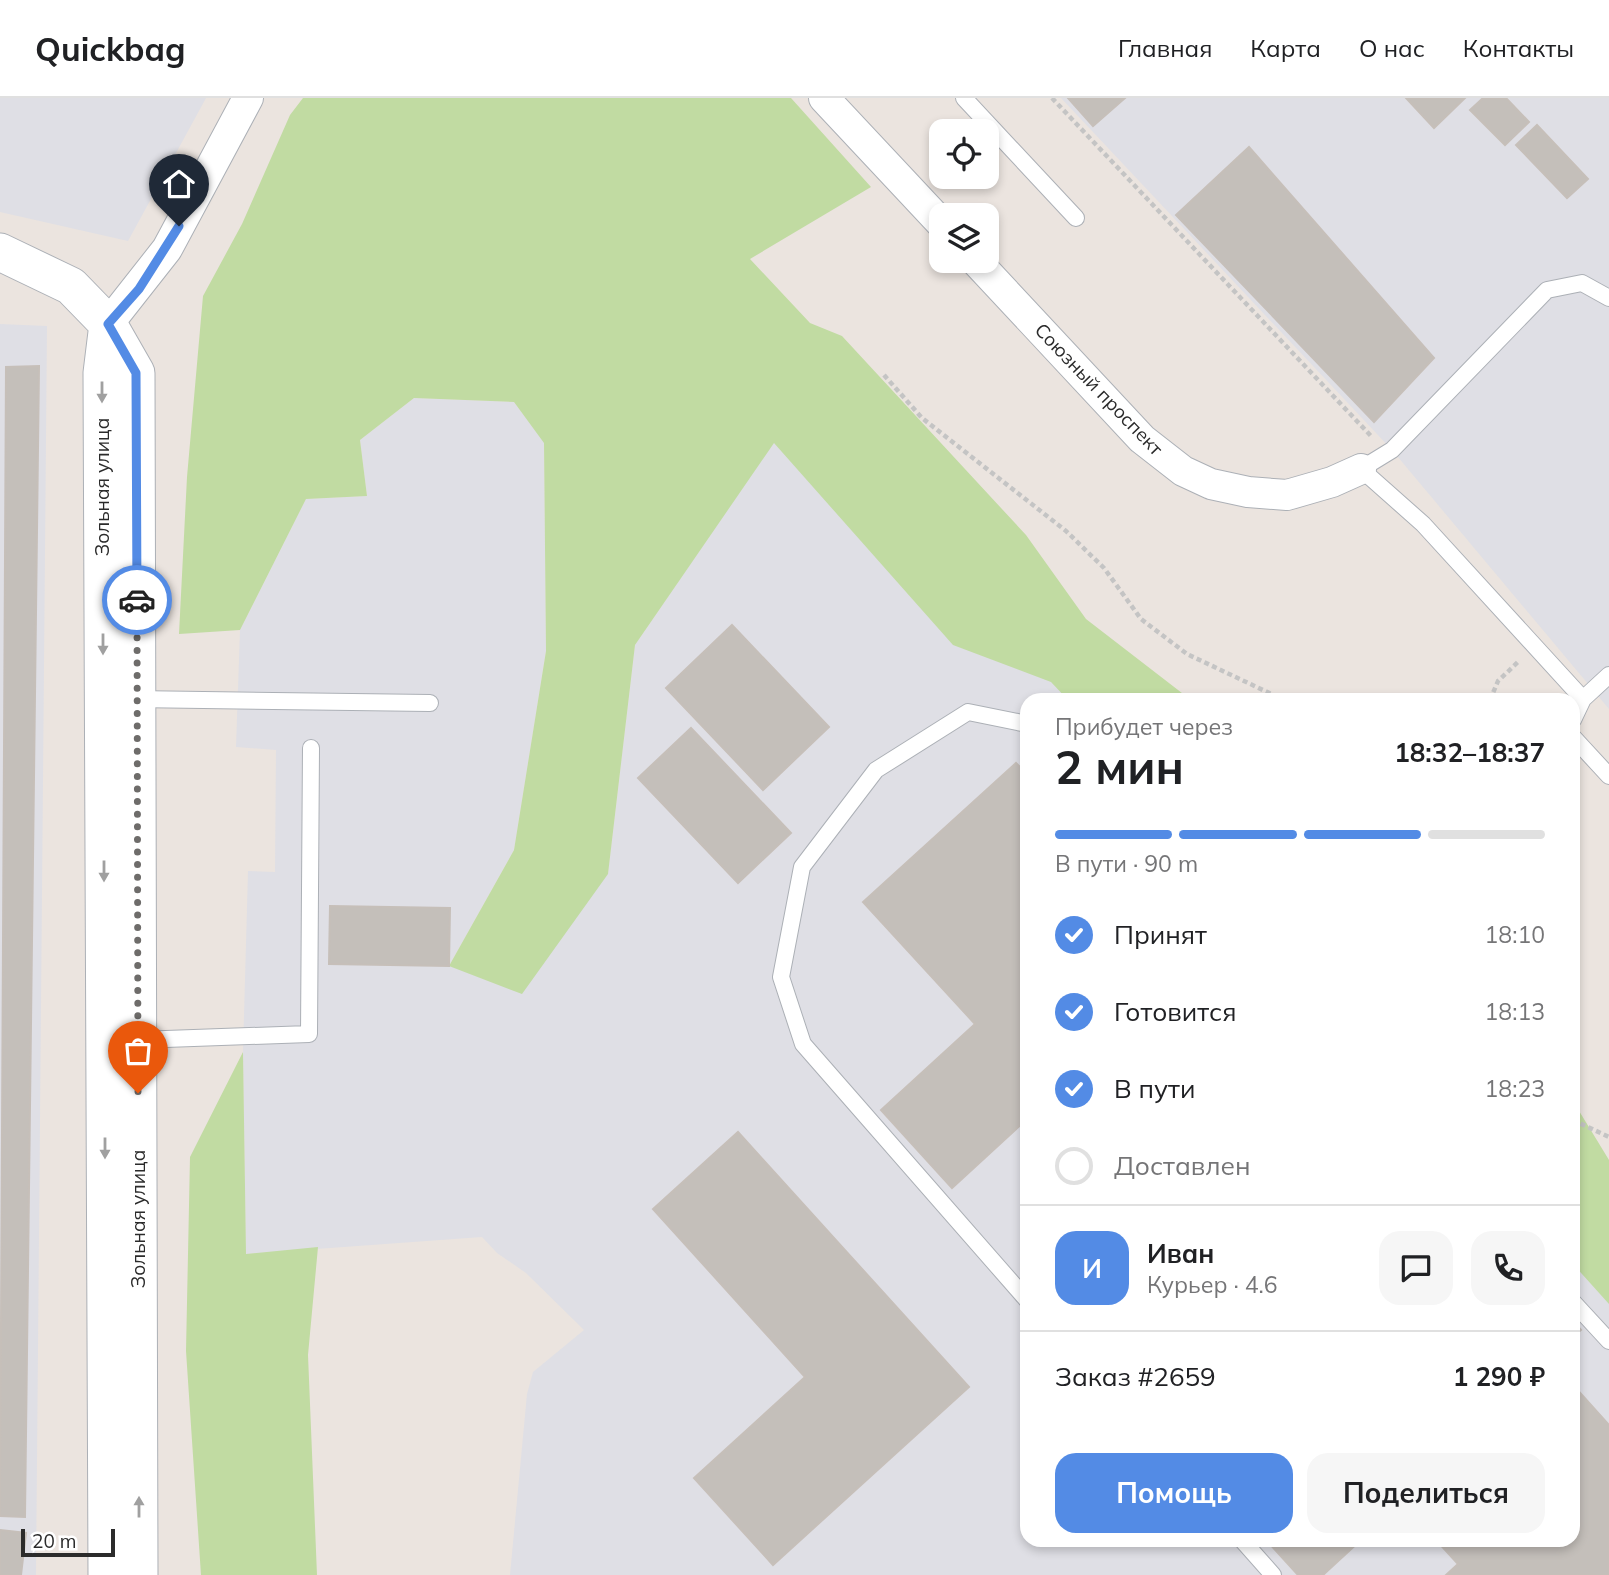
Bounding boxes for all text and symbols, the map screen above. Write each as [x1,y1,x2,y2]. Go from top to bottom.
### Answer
text: Quickbag [35,28,186,69]
text: Главная [1118,33,1212,63]
text: Карта [1250,33,1321,63]
text: О нас [1359,33,1425,63]
text: Контакты [1463,33,1574,63]
map controls [929,119,999,273]
button: locate [929,119,999,189]
pin [149,154,209,226]
icon: home [160,165,198,203]
button: layers [929,203,999,273]
street label: Союзный проспект [1030,318,1168,460]
one-way arrow [96,381,108,403]
street label: Зольная улица [90,418,114,556]
courier [102,565,172,635]
icon: car [118,581,156,619]
one-way arrow [97,633,109,655]
text: Прибудет через [1055,712,1233,741]
text: 18:32–18:37 [1394,736,1545,769]
text: 2 мин [1055,738,1184,796]
text: В пути · 90 m [1055,849,1198,878]
one-way arrow [98,861,110,883]
icon: check [1055,916,1093,954]
text: Принят [1114,918,1207,951]
text: 18:10 [1485,920,1545,949]
icon: check [1055,993,1093,1031]
text: Готовится [1114,995,1237,1028]
text: 18:13 [1485,997,1545,1026]
pin [108,1021,168,1093]
icon: bag [119,1032,157,1070]
icon: check [1055,1070,1093,1108]
text: В пути [1114,1072,1195,1105]
text: 18:23 [1485,1074,1545,1103]
one-way arrow [99,1137,111,1159]
text: Доставлен [1114,1149,1251,1182]
street label: Зольная улица [126,1150,150,1288]
button: chat [1379,1231,1453,1305]
button: phone [1471,1231,1545,1305]
text: Иван [1147,1237,1214,1270]
text: И [1082,1252,1102,1285]
text: Курьер · 4.6 [1147,1270,1278,1299]
text: Заказ #2659 [1055,1360,1216,1393]
text: 1 290 ₽ [1453,1360,1545,1393]
button: Помощь [1055,1453,1293,1533]
button: Поделиться [1307,1453,1545,1533]
one-way arrow [133,1496,145,1518]
scale bar [21,1526,116,1558]
text: 20 m [32,1529,76,1553]

